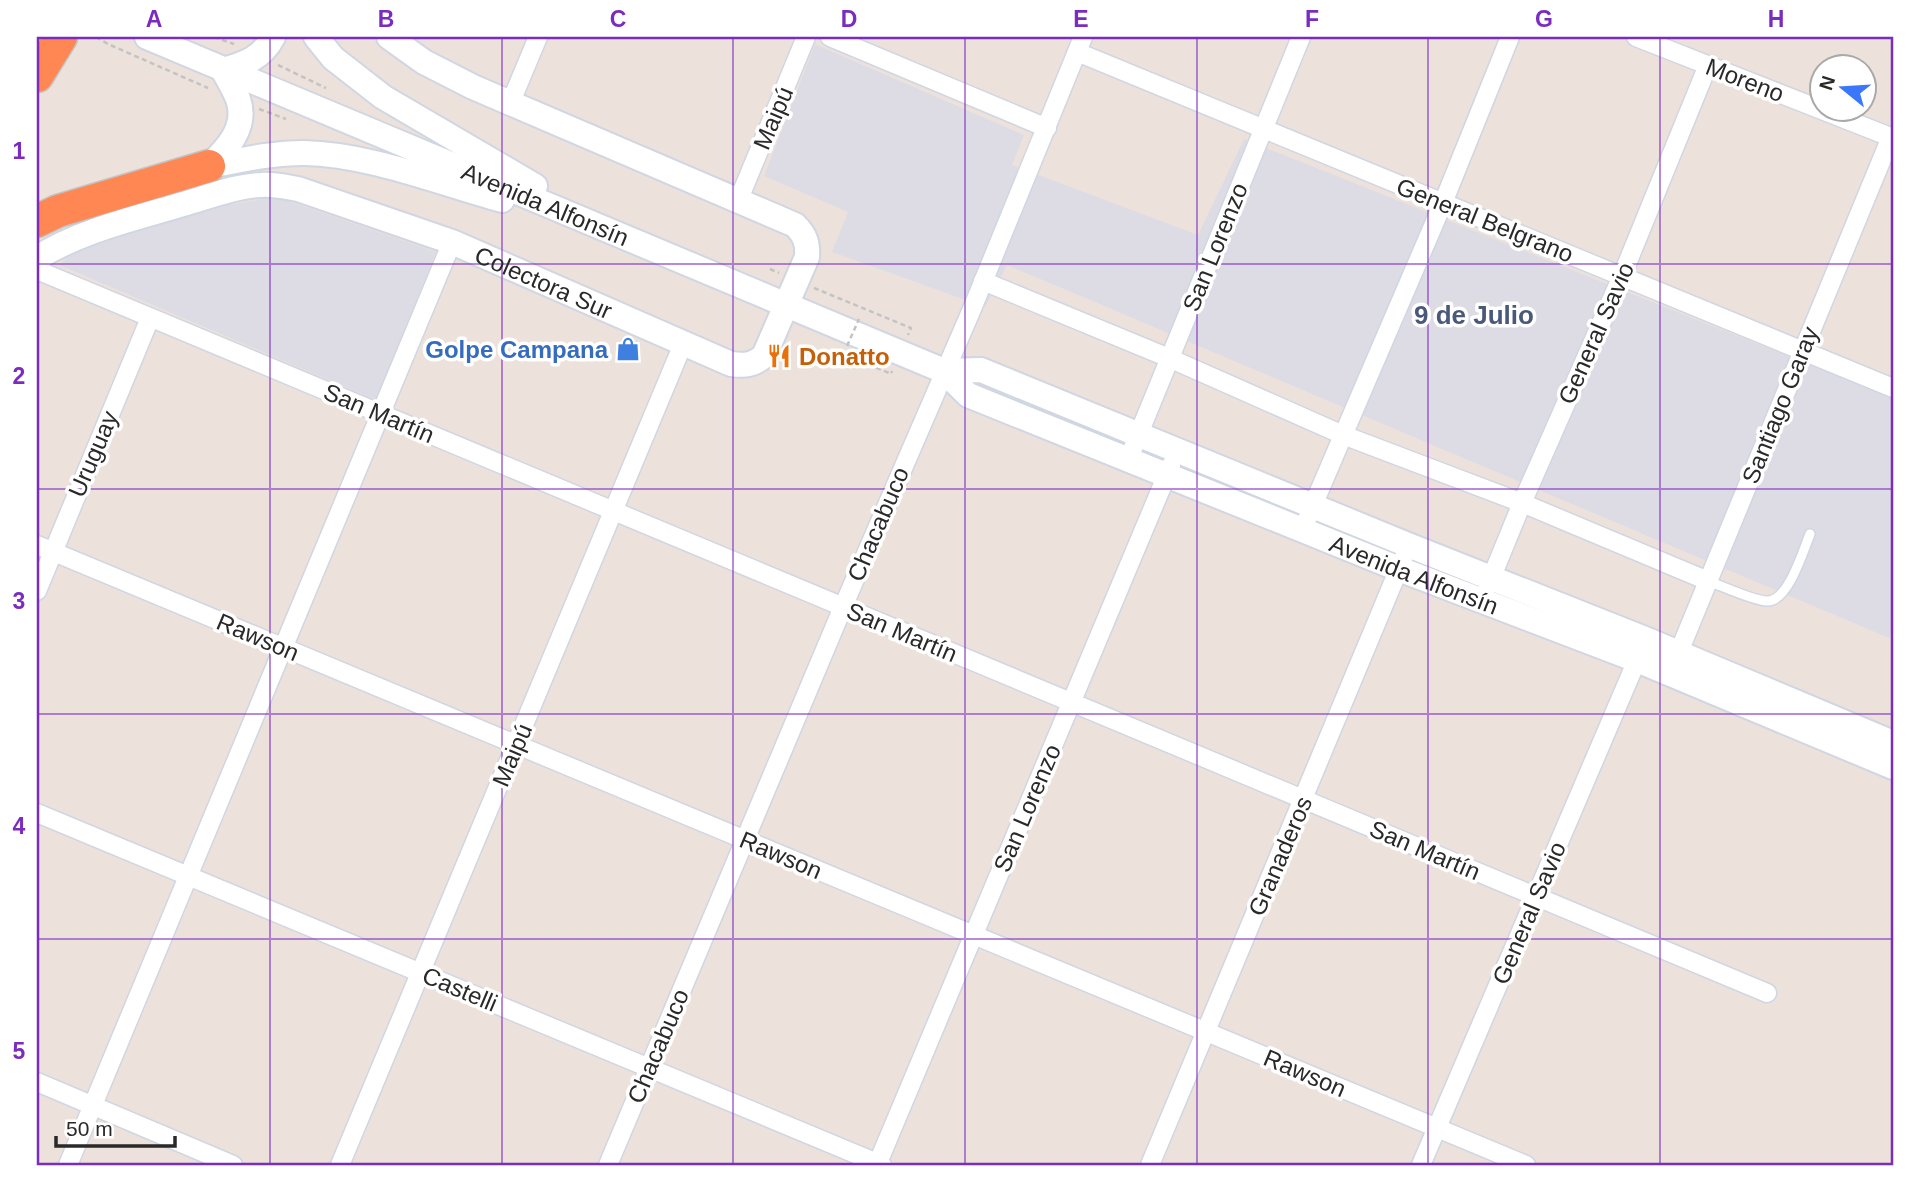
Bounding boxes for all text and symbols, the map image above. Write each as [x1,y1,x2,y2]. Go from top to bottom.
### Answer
text: A [146,6,162,32]
text: B [378,6,394,32]
text: C [610,6,626,32]
text: D [841,6,857,32]
text: E [1073,6,1089,32]
text: F [1305,6,1319,32]
text: G [1535,6,1553,32]
text: H [1768,6,1784,32]
north arrow [1808,52,1878,122]
street label: Moreno [1702,53,1788,107]
text: N [1815,73,1839,93]
street label: Maipú [748,83,798,153]
text: 1 [13,138,26,164]
street label: Avenida Alfonsín [458,157,633,251]
street label: General Belgrano [1393,172,1577,268]
street label: San Lorenzo [1177,179,1253,315]
street label: Colectora Sur [471,240,616,324]
street label: General Savio [1553,258,1639,408]
district label: 9 de Julio [1414,300,1534,330]
street label: Santiago Garay [1736,323,1824,487]
shop icon: Golpe Campana [614,335,642,363]
place label: Golpe Campana [425,336,609,363]
restaurant icon: Donatto [765,342,793,370]
place label: Donatto [799,343,890,370]
text: 2 [13,363,25,389]
street label: San Martín [320,378,438,448]
street label: Uruguay [63,407,123,501]
street label: Chacabuco [842,463,914,585]
street label: Avenida Alfonsín [1326,529,1502,619]
text: 3 [13,588,25,614]
street label: San Martín [843,597,961,667]
street label: Rawson [213,608,303,666]
street label: Maipú [487,720,537,790]
street label: San Lorenzo [988,740,1066,876]
street label: Granaderos [1243,792,1317,920]
text: 4 [13,813,26,839]
street label: San Martín [1366,815,1484,885]
street label: Rawson [736,826,826,884]
street label: General Savio [1487,838,1571,988]
street label: Castelli [419,961,501,1017]
street label: Chacabuco [622,985,694,1107]
text: 5 [13,1038,26,1064]
street label: Rawson [1260,1044,1350,1102]
scale bar [56,1104,175,1148]
text: 50 m [66,1117,113,1140]

